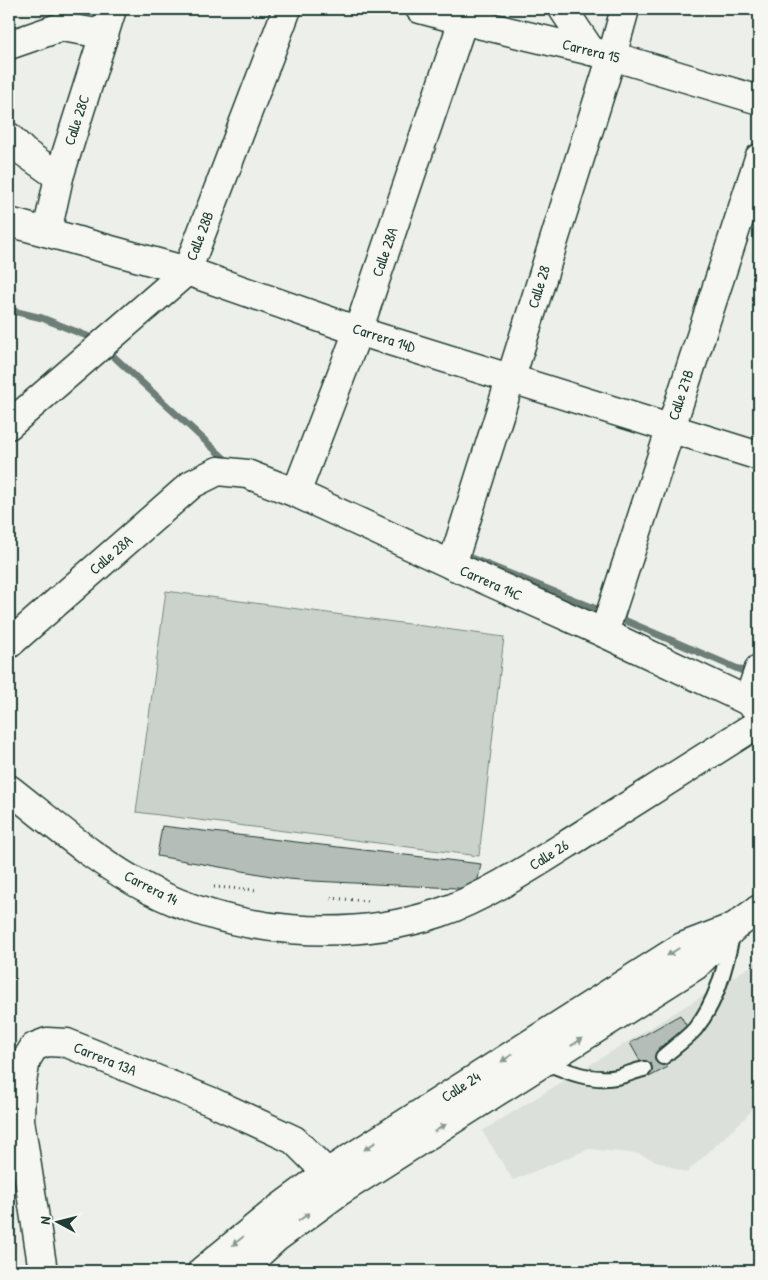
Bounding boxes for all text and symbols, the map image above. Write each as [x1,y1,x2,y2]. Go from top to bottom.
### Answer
street label: Carrera 15 [560,33,623,68]
street label: Calle 28C [59,92,95,148]
street label: Calle 28B [181,208,218,263]
street label: Calle 28A [366,224,403,279]
street label: Calle 28 [522,263,555,311]
street label: Carrera 14D [350,318,419,358]
street label: Calle 27B [662,367,699,423]
street label: Calle 28A [85,530,137,579]
street label: Carrera 14C [457,560,526,606]
street label: Calle 26 [525,834,573,875]
street label: Carrera 14 [121,865,182,910]
one-way arrow [667,948,680,957]
street label: Carrera 13A [71,1036,140,1081]
one-way arrow [571,1037,584,1046]
one-way arrow [500,1053,513,1063]
street label: Calle 24 [437,1066,485,1107]
one-way arrow [433,1124,446,1133]
one-way arrow [363,1141,376,1150]
north arrow [32,1198,82,1248]
one-way arrow [297,1212,310,1223]
text: N [35,1215,55,1225]
one-way arrow [232,1236,245,1247]

